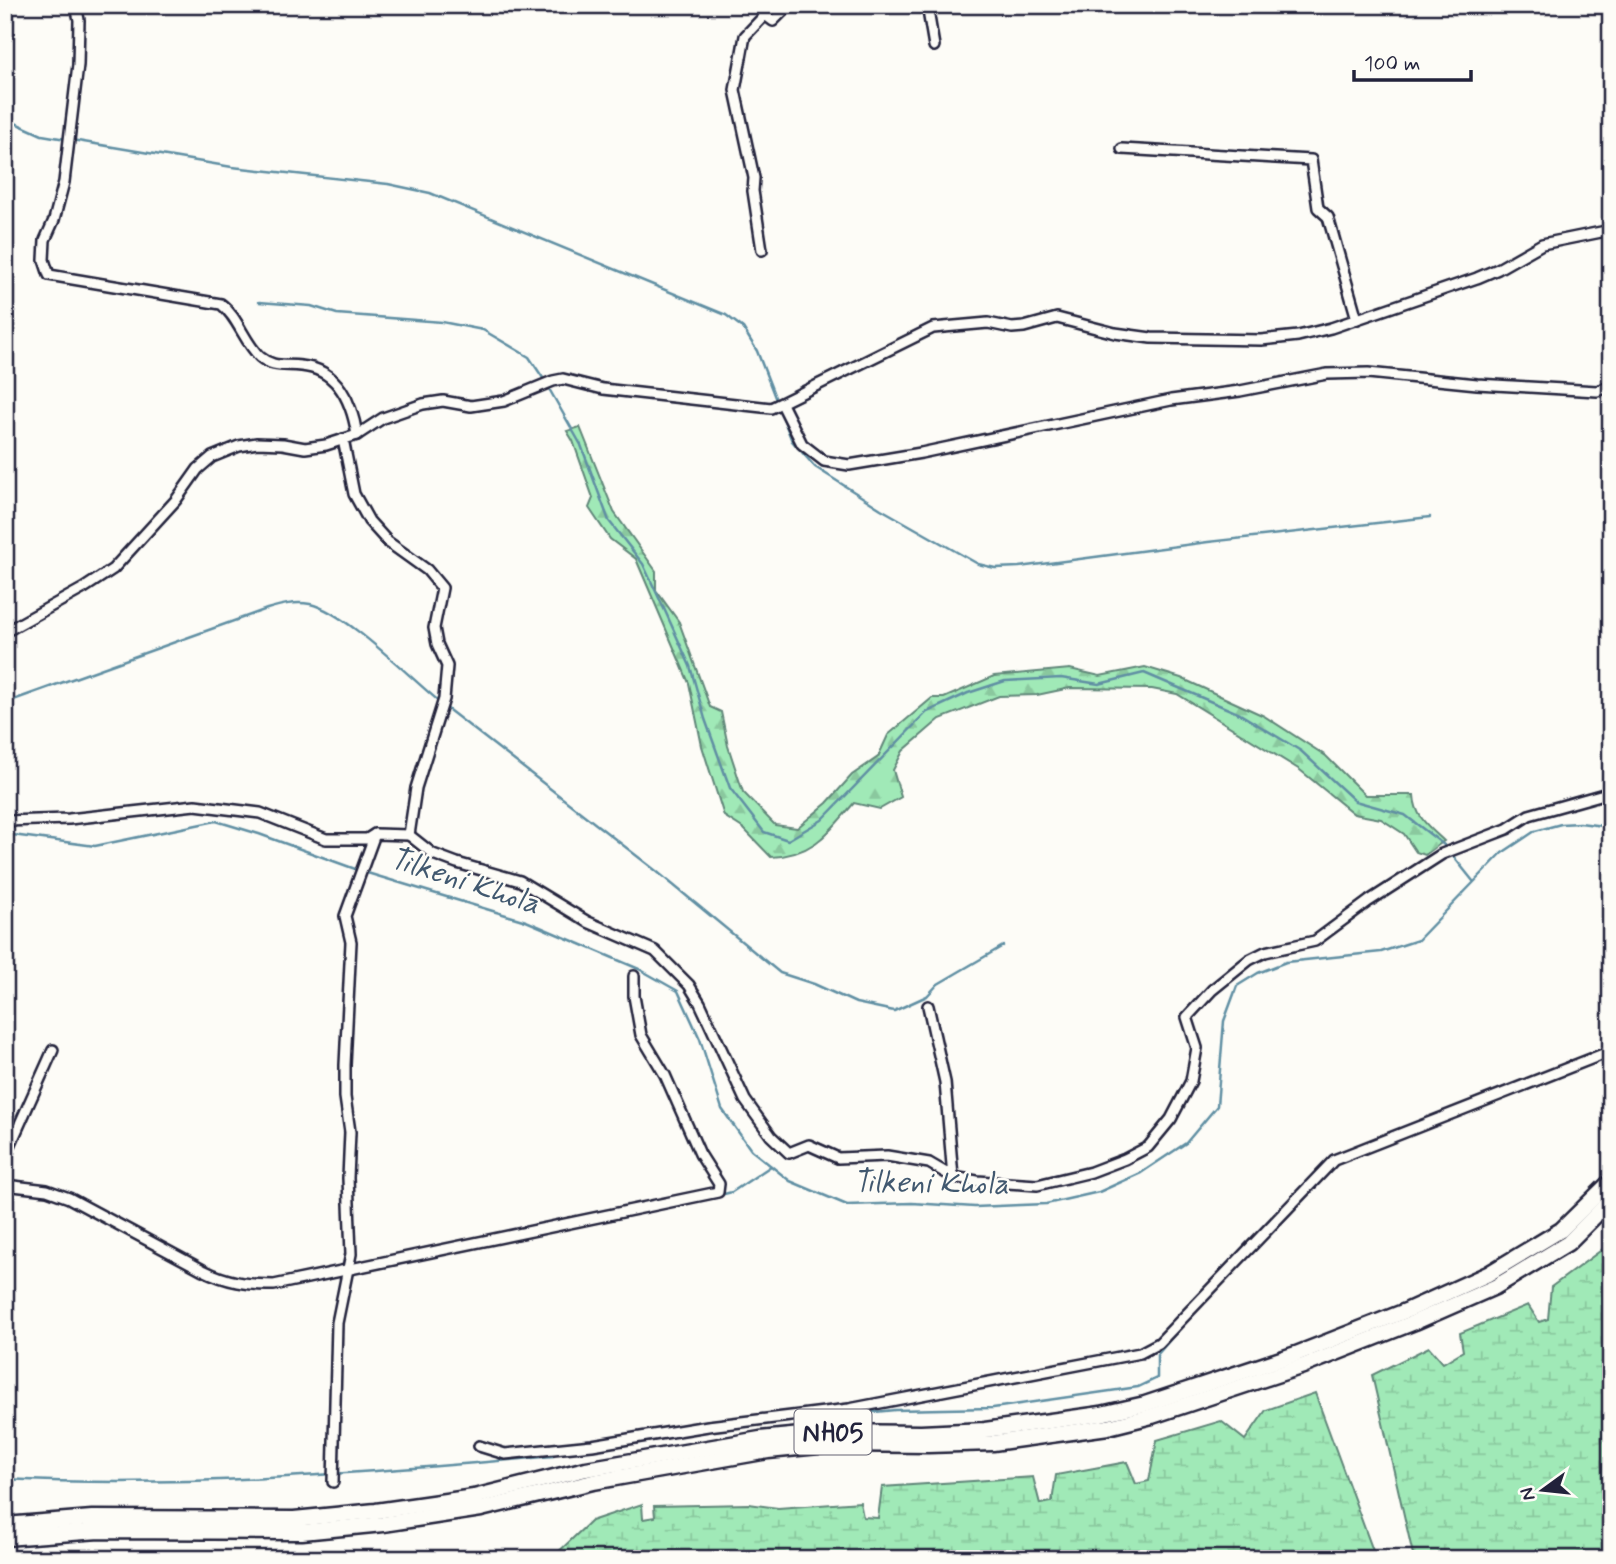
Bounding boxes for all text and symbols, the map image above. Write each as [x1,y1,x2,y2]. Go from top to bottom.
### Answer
scale bar [1354,38,1471,82]
text: 100 m [1364,50,1420,78]
water label: Tilkeni Khola [384,839,545,924]
water label: Tilkeni Khola [853,1163,1009,1204]
road number: NH05 [794,1410,872,1455]
north arrow [1508,1456,1578,1526]
text: N [1514,1485,1542,1503]

